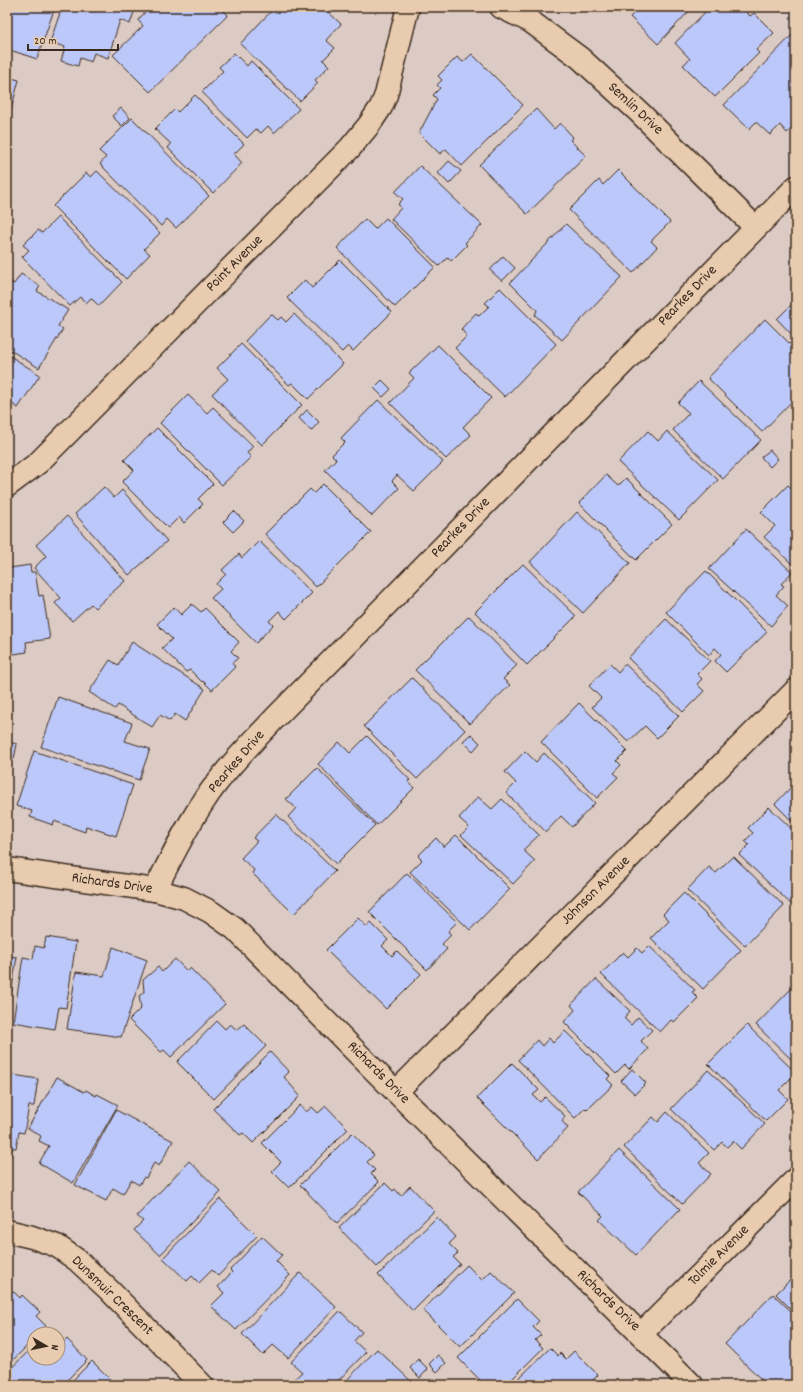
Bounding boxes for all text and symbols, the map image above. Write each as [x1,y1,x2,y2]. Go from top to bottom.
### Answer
scale bar [28,26,118,52]
text: 20 m [34,33,57,50]
street label: Semlin Drive [602,77,668,141]
street label: Point Avenue [201,230,269,298]
street label: Pearkes Drive [653,260,723,331]
street label: Pearkes Drive [426,492,496,563]
street label: Pearkes Drive [203,725,271,798]
street label: Johnson Avenue [556,851,636,931]
street label: Richards Drive [70,867,154,901]
street label: Richards Drive [341,1036,415,1110]
street label: Tolmie Avenue [683,1220,755,1292]
street label: Dunsmuir Crescent [66,1251,158,1341]
street label: Richards Drive [571,1265,645,1337]
north arrow [26,1326,66,1366]
text: N [45,1343,62,1352]

